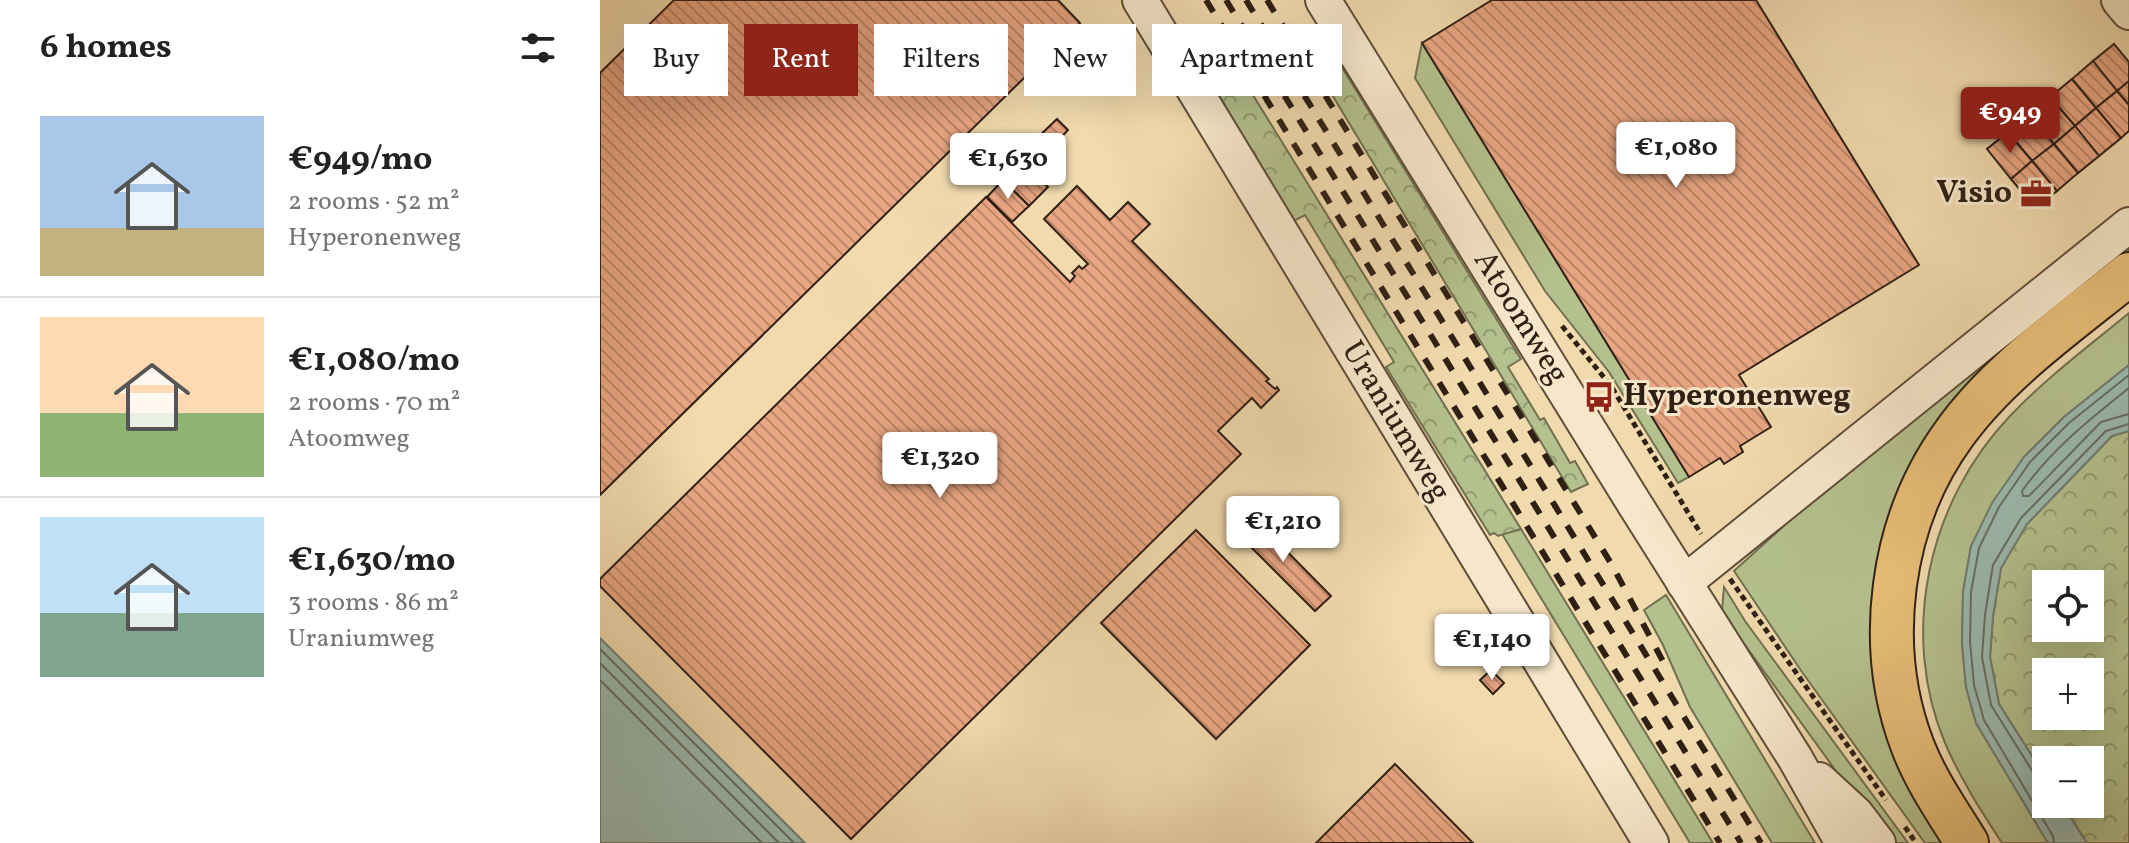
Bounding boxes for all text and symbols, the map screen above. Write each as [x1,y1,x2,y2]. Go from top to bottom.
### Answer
chip: Buy [624,24,728,96]
chip: Rent [744,24,858,96]
chip: Filters [874,24,1008,96]
chip: New [1024,24,1136,96]
chip: Apartment [1152,24,1342,96]
text: 6 homes [40,25,172,72]
icon: filters [516,26,560,70]
pin: €949 [1963,87,2057,155]
text: €949 [1979,95,2041,131]
pin: €1,080 [1611,122,1741,190]
text: €1,080 [1634,130,1718,166]
pin: €1,630 [943,133,1073,201]
text: €949/mo [288,137,433,184]
text: €1,630 [968,141,1048,177]
icon: home [104,148,200,244]
place label: Visio [1936,172,2012,216]
office icon: Visio [2019,177,2053,211]
text: 2 rooms · 52 m² [288,184,460,220]
text: Hyperonenweg [288,220,461,256]
street label: Atoomweg [1462,243,1578,393]
street label: Uraniumweg [1330,333,1460,511]
text: €1,080/mo [288,338,460,385]
icon: home [104,349,200,445]
place label: Hyperonenweg [1623,375,1851,419]
bus stop icon: Hyperonenweg [1582,380,1616,414]
text: 2 rooms · 70 m² [288,385,460,421]
text: Atoomweg [288,421,410,457]
pin: €1,320 [875,432,1005,500]
text: €1,320 [900,440,980,476]
pin: €1,210 [1218,496,1348,564]
text: €1,210 [1244,504,1322,540]
text: €1,630/mo [288,538,456,585]
icon: home [104,549,200,645]
map controls [2032,570,2104,818]
button: locate [2032,570,2104,642]
text: 3 rooms · 86 m² [288,585,459,621]
pin: €1,140 [1427,614,1557,682]
text: Uraniumweg [288,621,435,657]
text: €1,140 [1453,622,1531,658]
button: + [2032,658,2104,730]
button: − [2032,746,2104,818]

